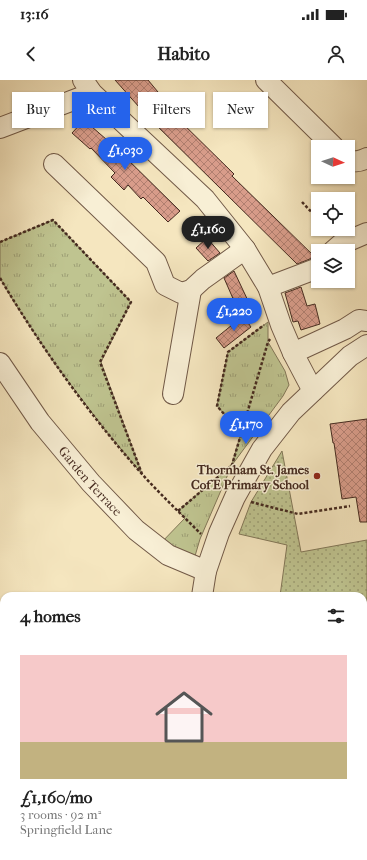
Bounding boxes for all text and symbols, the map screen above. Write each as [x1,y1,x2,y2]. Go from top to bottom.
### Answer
text: 13:16 [20,5,49,23]
icon: back [20,43,42,65]
icon: person [325,43,347,65]
text: Habito [157,44,210,65]
chip: Buy [12,92,64,128]
chip: Rent [72,92,130,128]
chip: Filters [138,92,205,128]
chip: New [213,92,268,128]
pin: £1,030 [92,137,158,171]
north arrow [311,140,355,184]
map controls [311,140,355,288]
text: £1,030 [107,142,143,157]
button: locate [311,192,355,236]
pin: £1,160 [175,216,241,250]
text: £1,160 [191,221,225,236]
button: layers [311,244,355,288]
pin: £1,220 [201,298,267,332]
text: £1,220 [216,303,252,318]
pin: £1,170 [213,411,279,445]
text: £1,170 [229,416,263,431]
street label: Garden Terrace [56,443,126,519]
place label: Thornham St. James CofE Primary School [191,462,309,493]
marker: Thornham St. James CofE Primary School [312,471,322,481]
icon: filters [325,605,347,627]
text: 4 homes [20,606,80,626]
icon: home [148,681,220,753]
text: £1,160/mo [20,787,92,807]
text: 3 rooms · 92 m² [20,807,101,822]
text: Springfield Lane [20,822,112,837]

